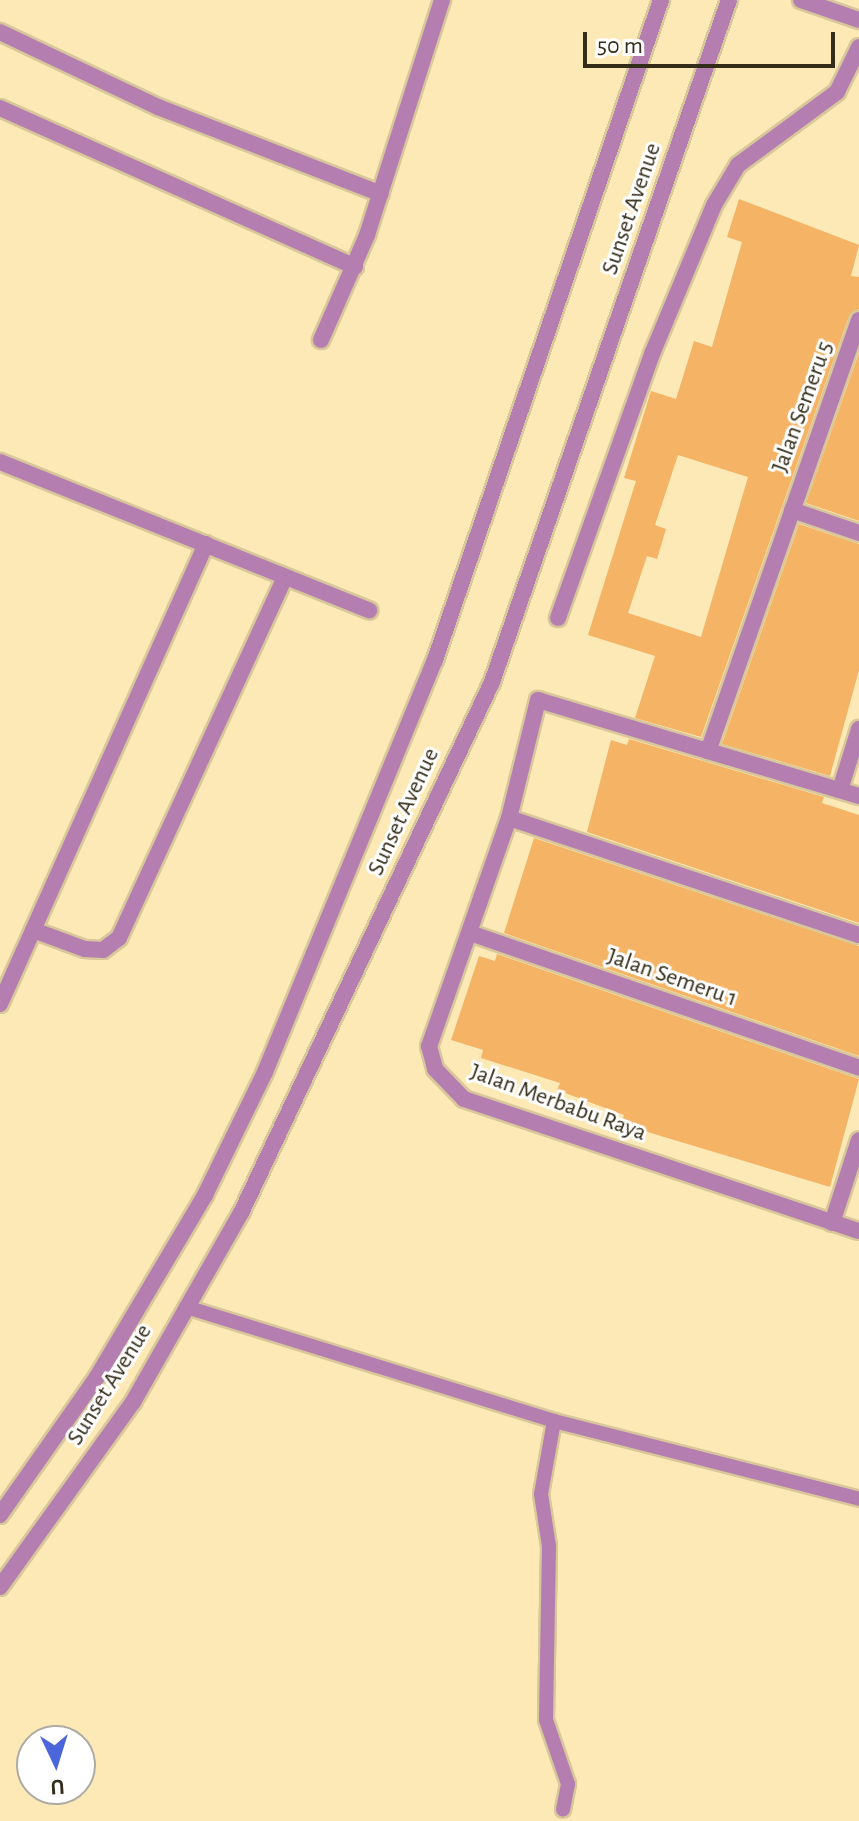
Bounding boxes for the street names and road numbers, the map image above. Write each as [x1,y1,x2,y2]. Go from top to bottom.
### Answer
street label: Sunset Avenue [596,139,668,279]
street label: Jalan Semeru 5 [766,338,840,476]
street label: Sunset Avenue [362,744,446,880]
street label: Jalan Semeru 1 [603,942,741,1014]
street label: Jalan Merbabu Raya [466,1058,650,1148]
street label: Sunset Avenue [61,1319,159,1451]

